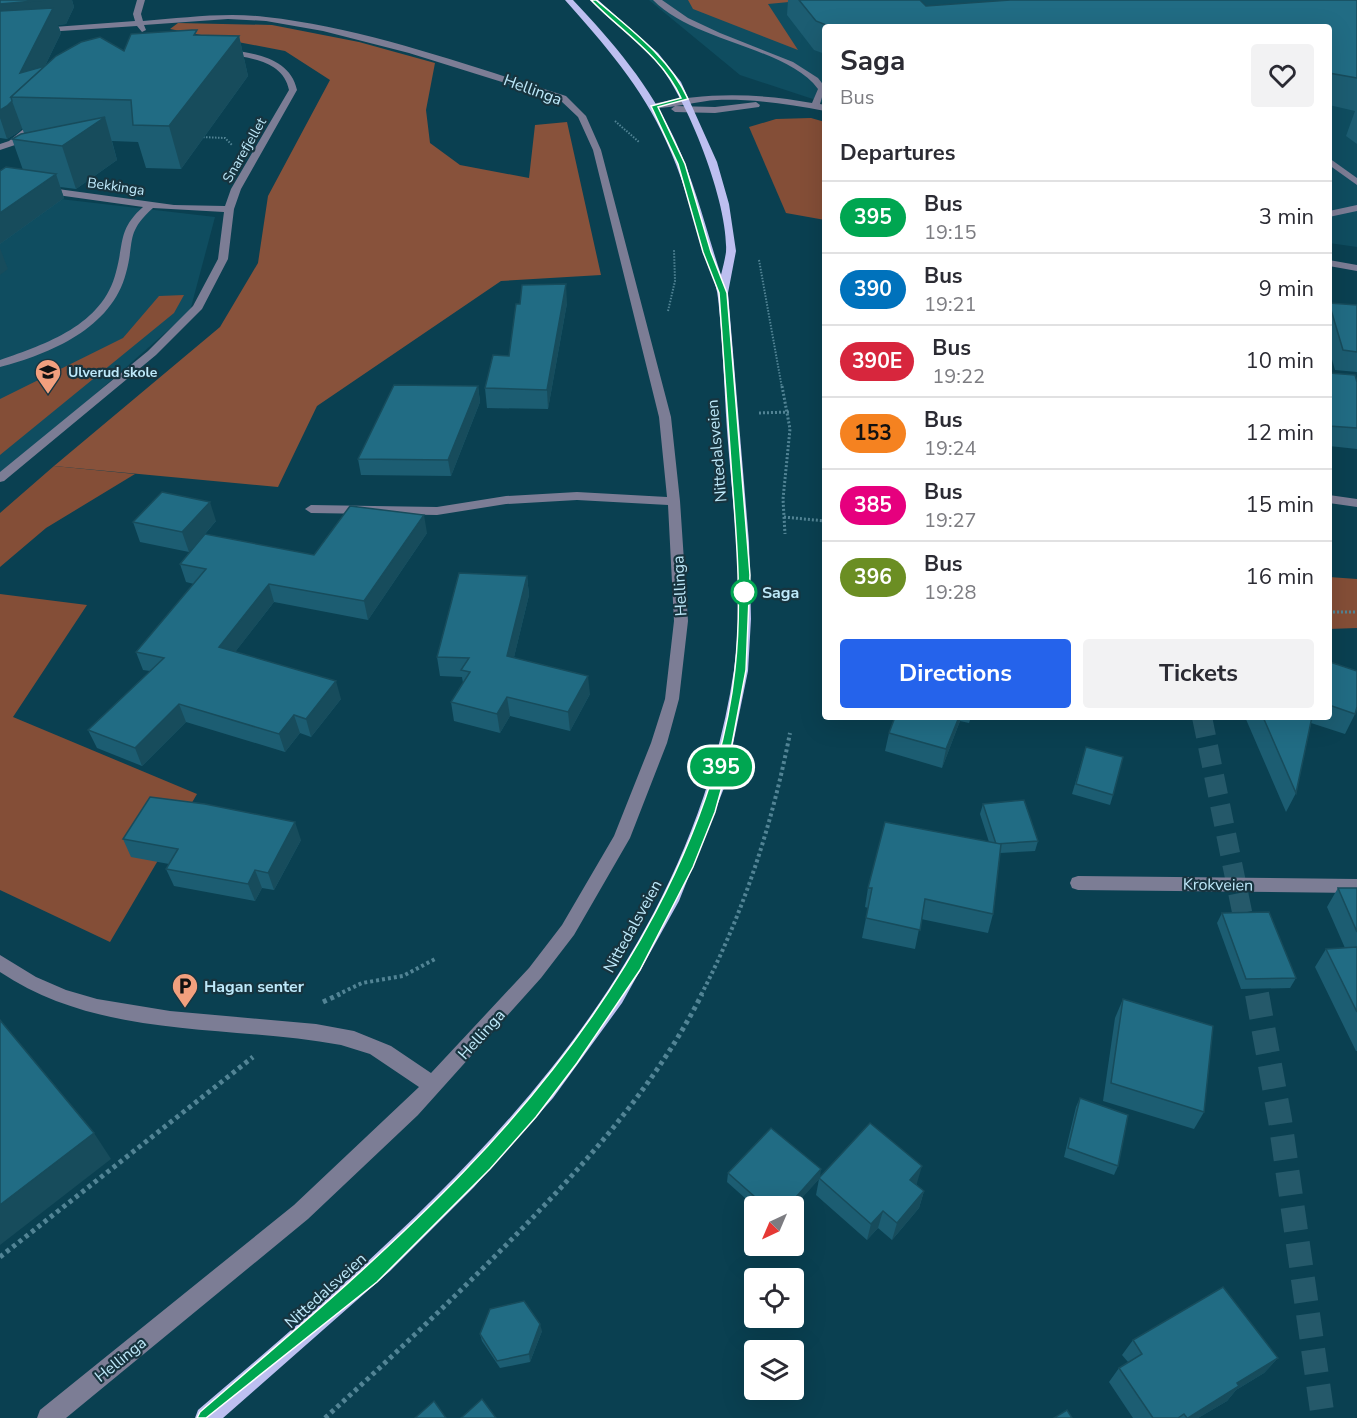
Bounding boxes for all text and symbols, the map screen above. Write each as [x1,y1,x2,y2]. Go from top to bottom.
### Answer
text: Saga [840,42,905,80]
button: heart [1251,44,1314,107]
street label: Hellinga [500,69,565,111]
text: Bus [840,84,874,111]
street label: Snarefjellet [218,114,271,186]
text: Departures [840,138,955,168]
street label: Bekkinga [86,173,146,200]
text: Bus [924,189,963,219]
text: 3 min [1259,202,1314,232]
text: 395 [854,203,892,231]
text: 19:15 [924,219,977,246]
text: Bus [924,261,963,291]
text: 9 min [1259,274,1314,304]
text: 390 [854,275,892,303]
text: 19:21 [924,291,977,318]
text: Bus [932,333,971,363]
text: 10 min [1246,346,1314,376]
text: 390E [852,347,902,375]
school or university icon: Ulverud skole [33,357,63,395]
place label: Ulverud skole [68,363,158,382]
text: 19:22 [932,363,985,390]
street label: Nittedalsveien [702,399,732,503]
text: Bus [924,405,963,435]
text: 12 min [1246,418,1314,448]
text: 153 [854,419,892,447]
text: 19:24 [924,435,977,462]
text: Bus [924,477,963,507]
text: 15 min [1246,490,1314,520]
text: 385 [854,491,892,519]
text: 19:27 [924,507,977,534]
text: Bus [924,549,963,579]
street label: Hellinga [667,555,693,617]
text: 16 min [1246,562,1314,592]
text: 396 [854,563,892,591]
marker: Saga [731,579,757,605]
text: 19:28 [924,579,977,606]
place label: Saga [762,582,799,604]
button: Directions [840,639,1071,708]
button: Tickets [1083,639,1314,708]
line badge: 395 [686,748,756,786]
text: 395 [702,753,740,781]
street label: Krokveien [1183,873,1253,897]
street label: Nittedalsveien [598,876,667,977]
parking icon: Hagan senter [170,971,200,1009]
place label: Hagan senter [204,976,305,998]
street label: Hellinga [453,1005,510,1065]
north arrow [744,1196,804,1256]
map controls [744,1196,804,1400]
street label: Nittedalsveien [280,1248,371,1333]
button: locate [744,1268,804,1328]
street label: Hellinga [90,1332,151,1387]
button: layers [744,1340,804,1400]

